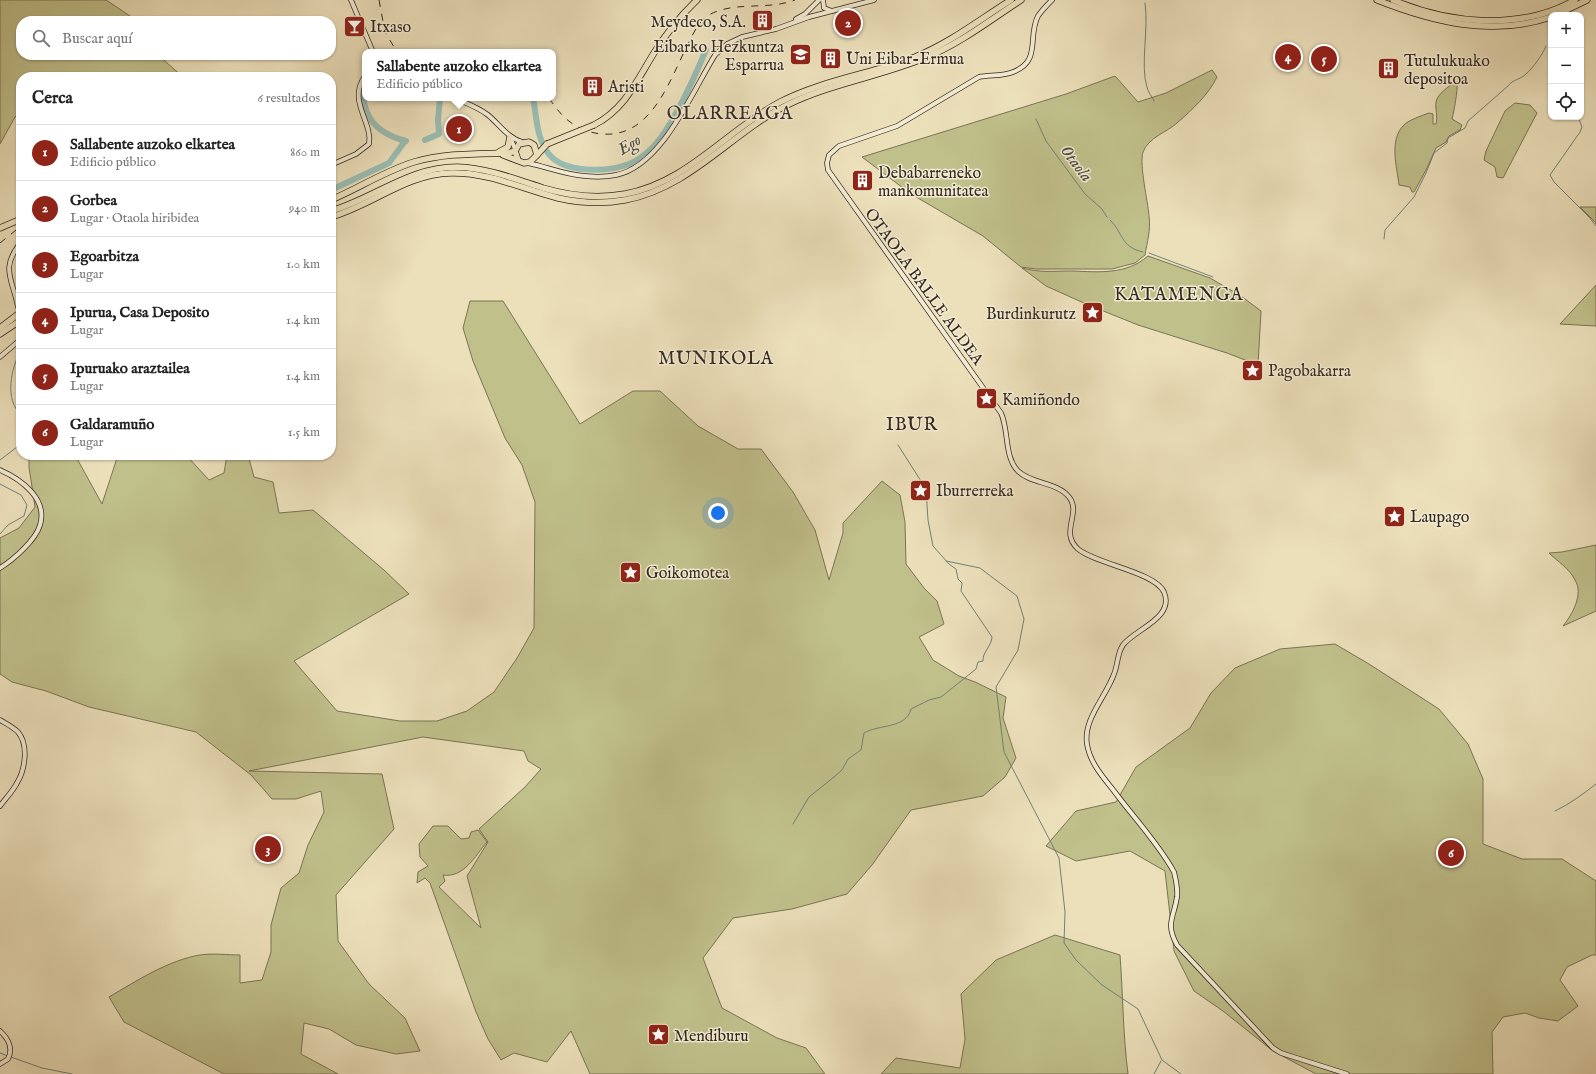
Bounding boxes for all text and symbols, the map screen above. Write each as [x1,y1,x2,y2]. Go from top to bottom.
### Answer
building icon: Meydeco, S.A. [749,8,775,34]
pin: 2 [835,8,861,38]
map controls [1548,12,1584,120]
button: + [1548,12,1584,48]
bar icon: Itxaso [341,13,367,39]
place label: Meydeco, S.A. [651,13,746,33]
search box [16,16,336,60]
place label: Itxaso [370,18,412,38]
icon: search [30,27,52,49]
text: Buscar aquí [62,29,132,48]
place label: Eibarko Hezkuntza Esparrua [653,38,784,76]
school or university icon: Eibarko Hezkuntza Esparrua [787,42,813,68]
pin: 4 [1275,42,1301,72]
pin: 5 [1311,44,1337,74]
building icon: Uni Eibar-Ermua [817,45,843,71]
button: − [1548,48,1584,84]
popup [362,49,556,101]
place label: Uni Eibar-Ermua [846,50,964,70]
place label: Tutulukuako depositoa [1404,52,1490,90]
building icon: Tutulukuako depositoa [1375,56,1401,82]
text: Sallabente auzoko elkartea [376,57,542,76]
building icon: Aristi [580,73,606,99]
text: Edificio público [376,76,462,93]
place label: Aristi [607,78,644,98]
button: locate [1548,84,1584,120]
text: Cerca [32,88,73,109]
text: 6 resultados [257,90,320,107]
district label: OLARREAGA [667,103,793,126]
pin: 1 [446,114,472,144]
water label: Ego [613,130,646,161]
text: Sallabente auzoko elkartea [70,135,235,154]
water label: Otaola [1055,141,1097,187]
text: 1 [43,144,47,161]
text: 860 m [290,144,320,161]
text: Edificio público [70,154,156,171]
place label: Debabarreneko mankomunitatea [878,164,988,202]
building icon: Debabarreneko mankomunitatea [849,168,875,194]
text: Gorbea [70,191,117,210]
text: 2 [42,200,48,217]
text: 940 m [289,200,320,217]
street label: OTAOLA BALLE ALDEA [860,205,988,371]
text: Lugar · Otaola hiribidea [70,210,199,227]
text: Egoarbitza [70,247,139,266]
text: 3 [43,256,47,273]
text: 1.0 km [286,256,320,273]
text: Lugar [70,266,103,283]
district label: KATAMENGA [1114,284,1244,307]
place icon: Burdinkurutz [1079,300,1105,326]
text: Ipurua, Casa Deposito [70,303,209,322]
place label: Burdinkurutz [986,305,1076,325]
text: 4 [42,312,48,329]
text: 1.4 km [286,312,320,329]
text: Lugar [70,322,103,339]
district label: MUNIKOLA [658,348,774,371]
place icon: Pagobakarra [1240,357,1266,383]
text: Ipuruako araztailea [70,359,190,378]
place label: Pagobakarra [1268,362,1351,382]
text: 5 [43,368,47,385]
text: 1.4 km [286,368,320,385]
text: Lugar [70,378,103,395]
place icon: Kamiñondo [973,386,999,412]
place label: Kamiñondo [1002,391,1080,411]
district label: IBUR [886,414,939,437]
text: Galdaramuño [70,415,154,434]
text: 6 [42,424,48,441]
text: 1.5 km [288,424,320,441]
text: Lugar [70,434,103,451]
place icon: Iburrerreka [907,477,933,503]
place label: Iburrerreka [936,482,1013,502]
your location [708,503,728,523]
place icon: Laupago [1381,503,1407,529]
place label: Laupago [1410,508,1470,528]
place icon: Goikomotea [617,559,643,585]
place label: Goikomotea [646,564,729,584]
pin: 3 [255,834,281,864]
pin: 6 [1438,838,1464,868]
place icon: Mendiburu [645,1022,671,1048]
place label: Mendiburu [674,1027,748,1047]

